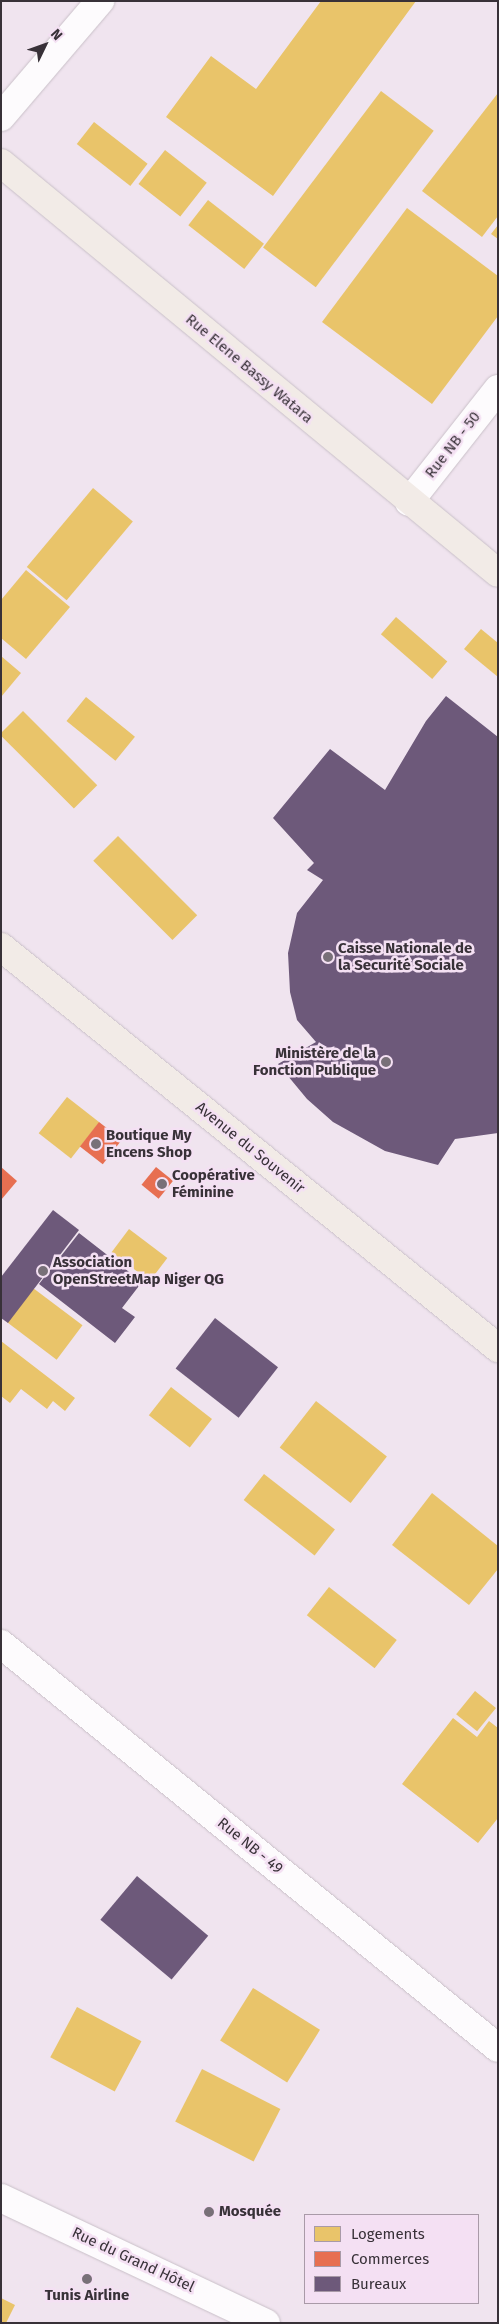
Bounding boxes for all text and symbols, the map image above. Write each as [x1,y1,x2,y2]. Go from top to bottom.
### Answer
north arrow [20,20,70,70]
text: N [47,25,66,44]
street label: Rue Elene Bassy Watara [182,311,316,427]
street label: Rue NB - 50 [422,408,484,482]
place label: Caisse Nationale de la Securité Sociale [338,939,472,974]
marker: Caisse Nationale de la Securité Sociale [322,951,334,963]
place label: Ministère de la Fonction Publique [253,1044,376,1079]
marker: Ministère de la Fonction Publique [380,1056,392,1068]
street label: Avenue du Souvenir [192,1098,308,1198]
place label: Boutique My Encens Shop [106,1126,192,1161]
marker: Boutique My Encens Shop [90,1138,102,1150]
place label: Coopérative Féminine [172,1166,255,1201]
marker: Coopérative Féminine [156,1178,168,1190]
place label: Association OpenStreetMap Niger QG [53,1253,224,1288]
marker: Association OpenStreetMap Niger QG [37,1265,49,1277]
street label: Rue NB - 49 [214,1814,286,1878]
place label: Mosquée [219,2203,281,2221]
marker: Mosquée [203,2206,215,2218]
legend [304,2214,479,2304]
street label: Rue du Grand Hôtel [69,2224,197,2296]
text: Logements [351,2225,425,2243]
text: Commerces [351,2250,429,2268]
marker: Tunis Airline [81,2273,93,2285]
text: Bureaux [351,2275,406,2293]
place label: Tunis Airline [45,2287,129,2305]

